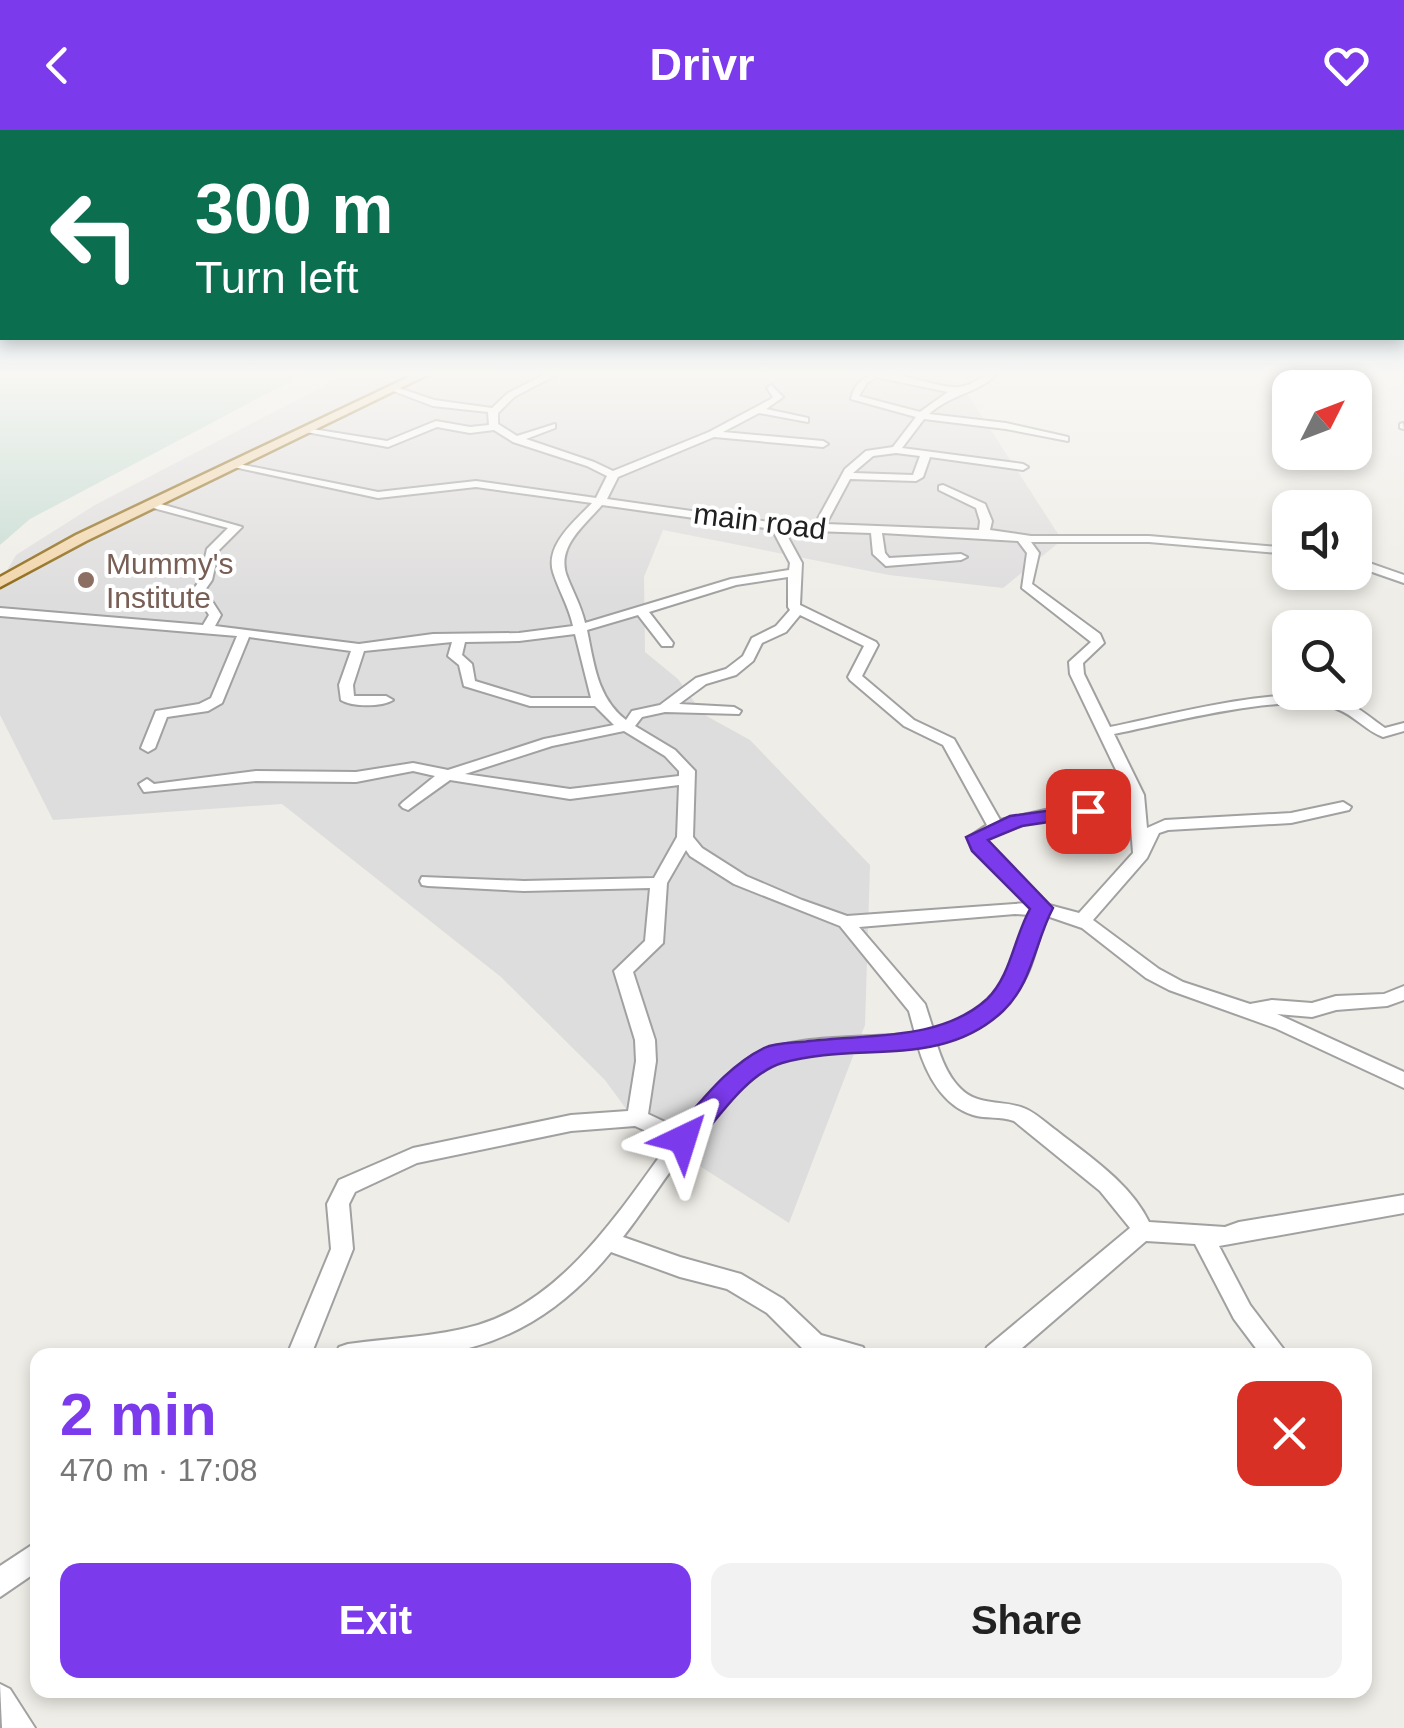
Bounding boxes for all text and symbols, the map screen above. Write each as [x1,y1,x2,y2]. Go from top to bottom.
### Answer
icon: back [30,38,85,93]
icon: heart [1319,38,1374,93]
text: Drivr [649,39,755,90]
icon: left [30,170,160,300]
text: 300 m [195,170,393,248]
text: Turn left [195,252,358,303]
north arrow [1272,370,1372,470]
map controls [1272,370,1372,710]
button: sound [1272,490,1372,590]
street label: main road [692,496,828,546]
place label: Mummy's Institute [106,547,233,614]
marker: Mummy's Institute [75,569,97,591]
button: search [1272,610,1372,710]
pin [1046,769,1131,854]
icon: arrive [1061,784,1116,839]
position arrow [631,1087,735,1191]
text: 2 min [60,1381,217,1448]
button: close [1237,1381,1342,1486]
text: 470 m · 17:08 [60,1452,257,1488]
button: Exit [60,1563,691,1678]
button: Share [711,1563,1342,1678]

